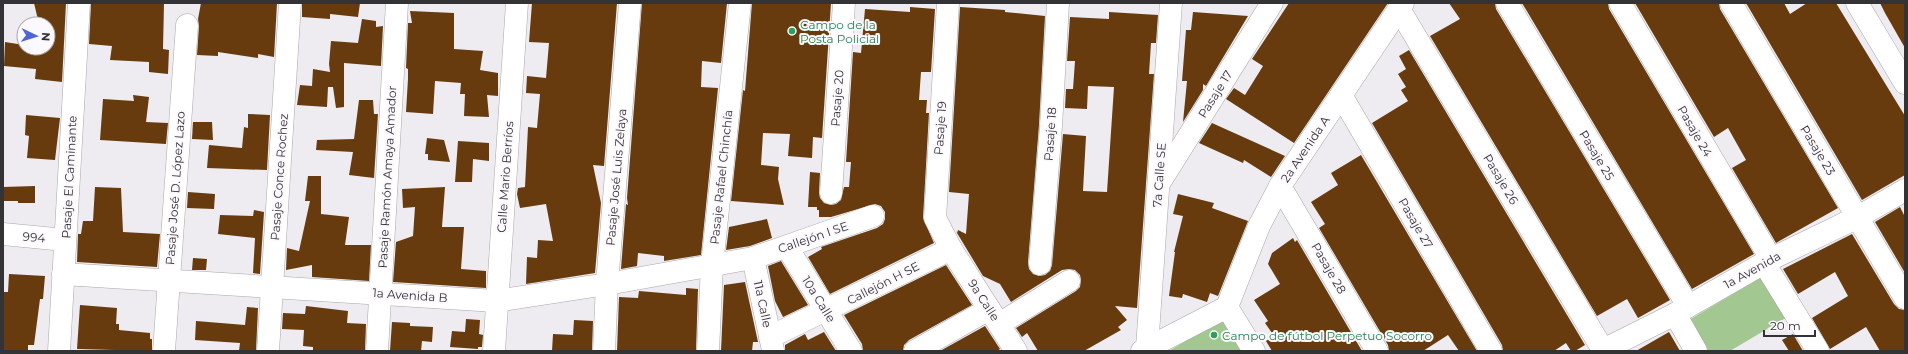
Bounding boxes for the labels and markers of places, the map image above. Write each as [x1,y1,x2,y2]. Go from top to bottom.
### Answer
place label: Campo de la Posta Policial [800,17,879,46]
marker: Campo de la Posta Policial [787,26,797,36]
place label: Campo de fútbol Perpetuo Socorro [1222,328,1432,343]
marker: Campo de fútbol Perpetuo Socorro [1209,330,1219,340]

